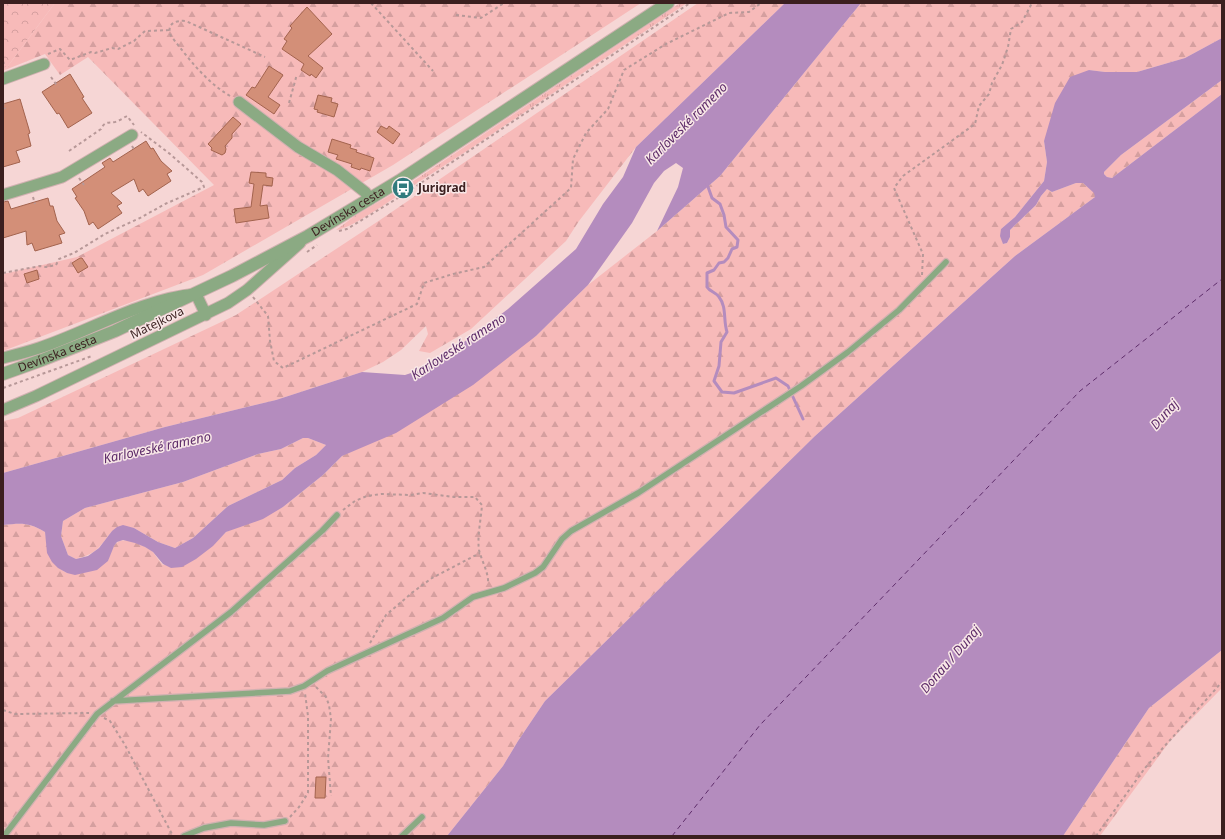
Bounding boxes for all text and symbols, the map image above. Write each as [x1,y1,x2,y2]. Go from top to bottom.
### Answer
water label: Karloveské rameno [641,78,731,168]
bus stop icon: Jurigrad [390,175,416,201]
place label: Jurigrad [417,179,466,196]
street label: Devínska cesta [308,183,388,240]
street label: Matejkova [127,302,187,343]
water label: Karloveské rameno [407,309,509,383]
street label: Devínska cesta [15,330,99,376]
water label: Dunaj [1146,395,1183,433]
water label: Karloveské rameno [102,427,212,467]
water label: Donau / Dunaj [916,621,985,697]

